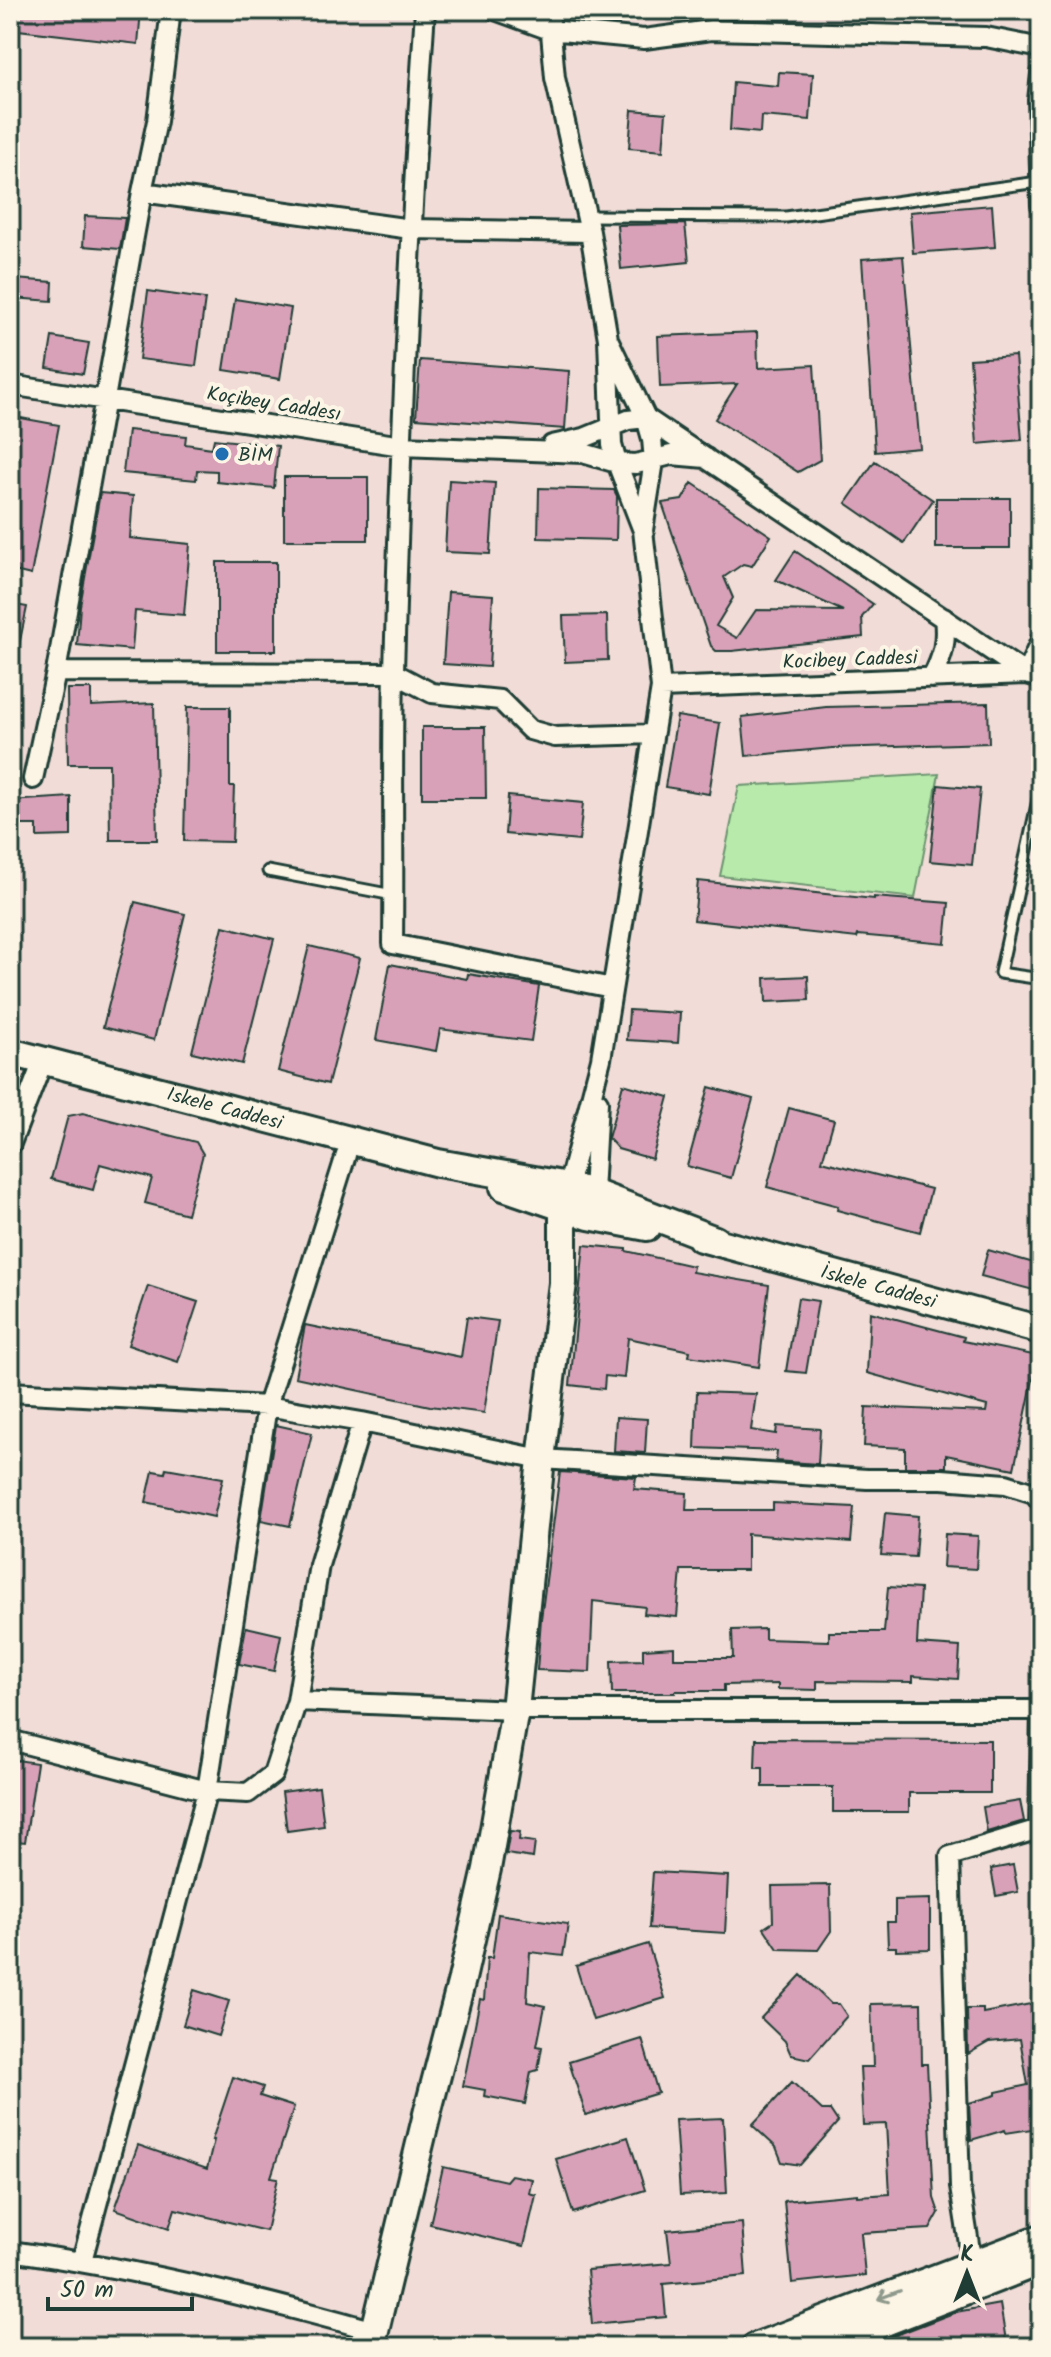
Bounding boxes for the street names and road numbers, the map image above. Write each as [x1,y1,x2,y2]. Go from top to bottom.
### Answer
street label: Koçibey Caddesı [204,379,343,431]
street label: Kocibey Caddesi [782,643,919,679]
street label: İskele Caddesi [163,1079,287,1140]
street label: İskele Caddesi [817,1257,941,1319]

